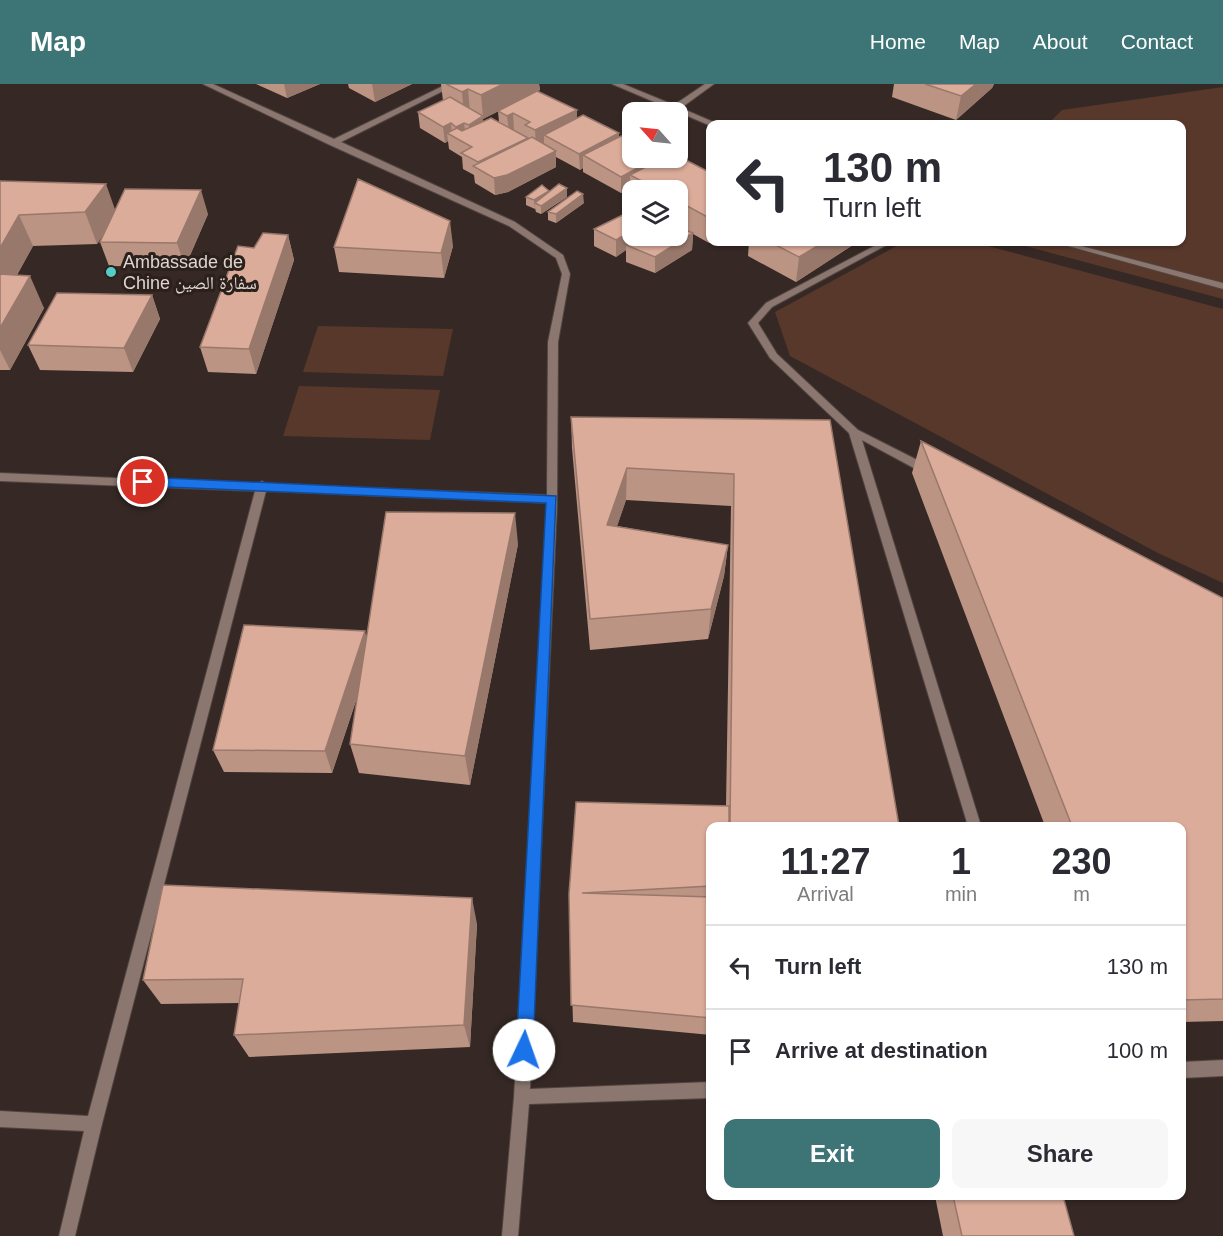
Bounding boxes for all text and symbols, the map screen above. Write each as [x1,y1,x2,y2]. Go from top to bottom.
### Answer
text: Map [30,26,86,57]
text: Home [870,30,926,53]
text: Map [959,30,1000,53]
text: About [1033,30,1088,53]
text: Contact [1121,30,1193,53]
north arrow [622,102,688,168]
map controls [622,102,688,246]
icon: left [724,144,802,222]
text: 130 m [823,144,942,191]
button: layers [622,180,688,246]
text: Turn left [823,193,921,223]
place label: Ambassade de Chine سفارة الصين [123,252,257,294]
marker: Ambassade de Chine سفارة الصين [104,265,118,279]
pin [117,456,168,507]
icon: arrive [126,465,159,498]
text: 11:27 [780,841,870,882]
text: 1 [951,841,971,882]
text: 230 [1052,841,1112,882]
text: Arrival [797,883,854,905]
text: min [945,883,977,905]
text: m [1073,883,1090,905]
icon: left [724,951,757,984]
text: Turn left [775,954,861,979]
text: 130 m [1107,954,1168,979]
position arrow [492,1018,556,1082]
icon: arrive [724,1035,757,1068]
text: Arrive at destination [775,1038,988,1063]
text: 100 m [1107,1038,1168,1063]
button: Exit [724,1119,940,1188]
button: Share [952,1119,1168,1188]

